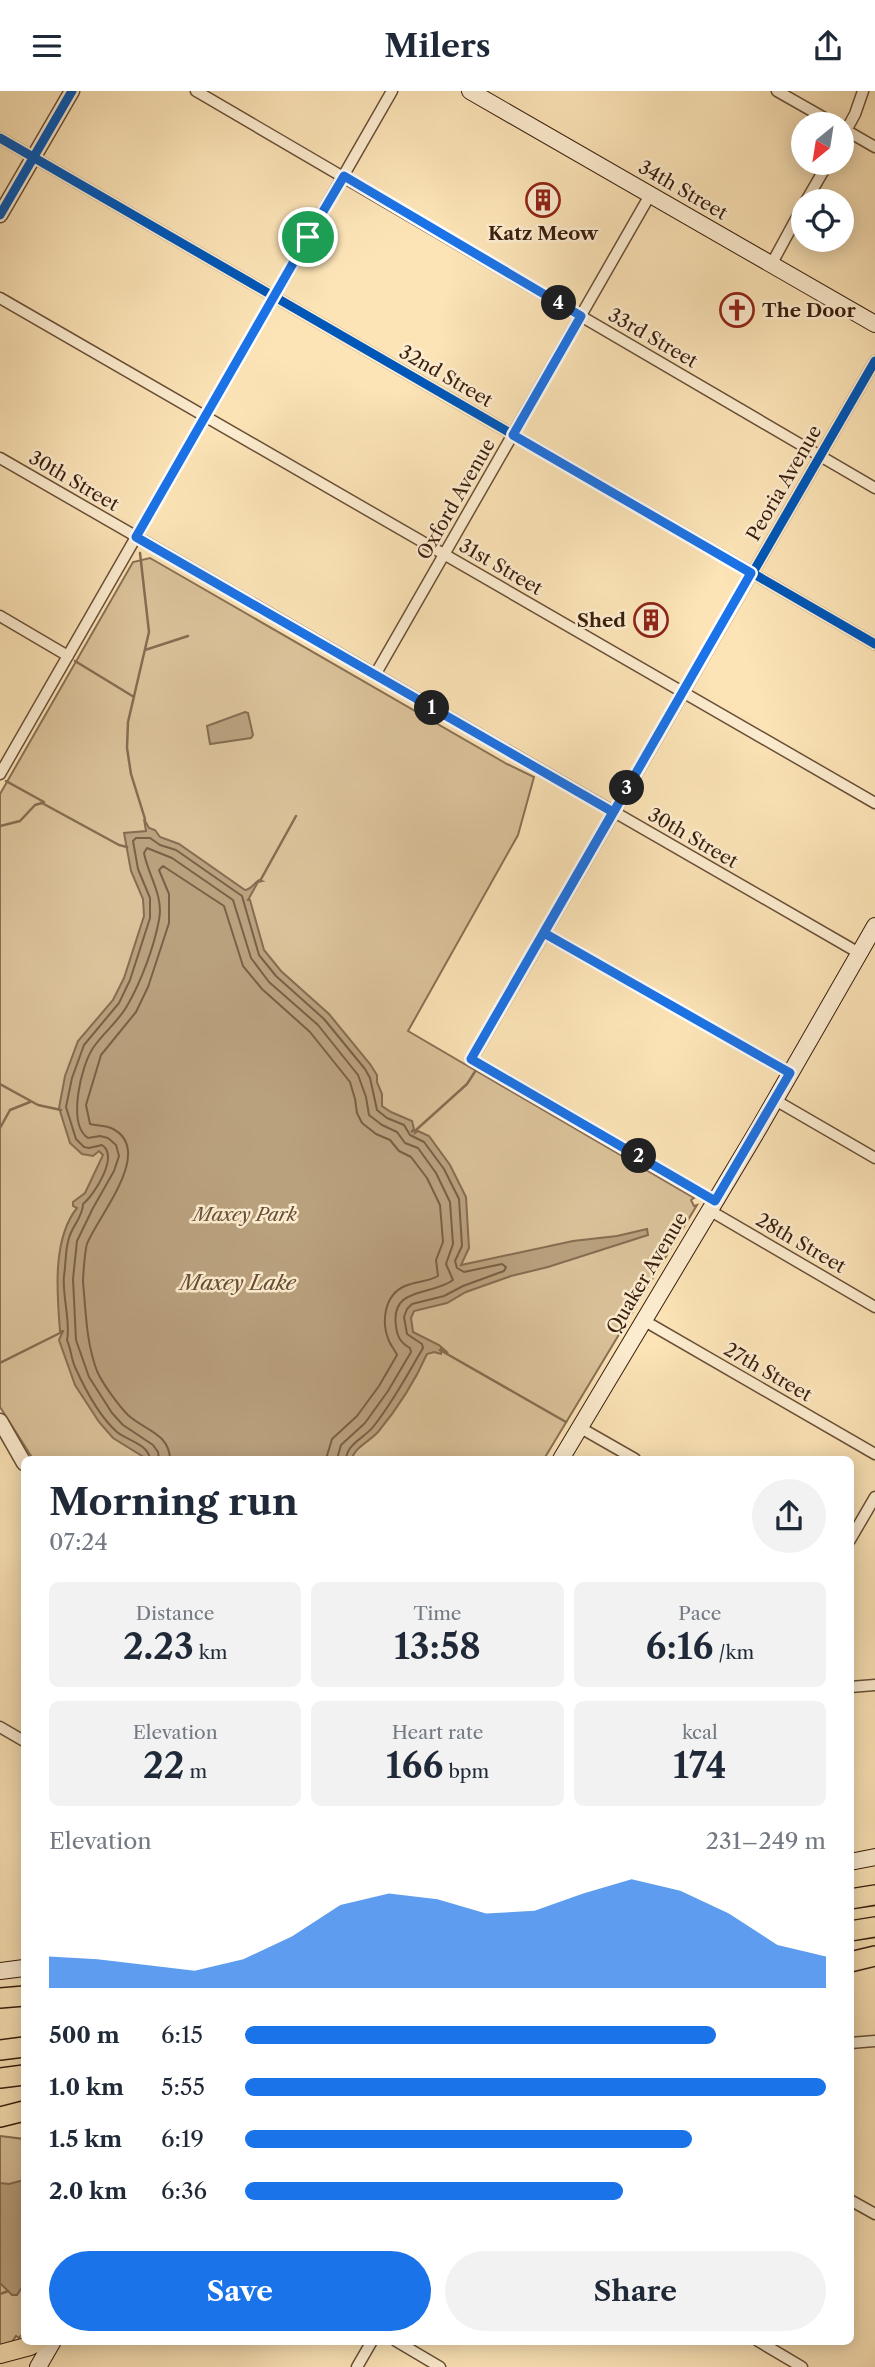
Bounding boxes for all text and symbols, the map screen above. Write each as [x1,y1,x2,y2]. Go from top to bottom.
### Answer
text: Milers [384,26,491,65]
icon: menu [28,27,66,65]
icon: share [809,27,847,65]
north arrow [791,112,854,175]
map controls [791,112,854,252]
street label: 34th Street [634,155,732,225]
building icon: Katz Meow [524,181,562,219]
button: locate [791,189,854,252]
pin [278,207,338,267]
icon: arrive [289,218,327,256]
place label: Katz Meow [488,222,599,245]
pin: 4 [542,285,576,321]
text: 4 [553,291,564,314]
church icon: The Door [718,291,756,329]
place label: The Door [762,299,856,322]
street label: 33rd Street [604,303,702,373]
street label: 32nd Street [395,340,497,412]
street label: Peoria Avenue [742,421,826,545]
street label: Oxford Avenue [412,434,500,564]
street label: 30th Street [25,446,123,516]
street label: 31st Street [455,534,547,600]
building icon: Shed [632,601,670,639]
place label: Shed [577,609,626,632]
pin: 1 [414,691,450,725]
text: 1 [427,696,436,719]
pin: 3 [610,771,644,805]
text: 3 [621,776,632,799]
street label: 30th Street [644,803,742,873]
pin: 2 [622,1139,656,1173]
text: 2 [633,1144,644,1167]
park label: Maxey Park [191,1203,297,1226]
street label: Quaker Avenue [602,1208,692,1338]
street label: 28th Street [752,1208,850,1278]
water label: Maxey Lake [177,1270,297,1295]
street label: 27th Street [720,1338,816,1407]
text: Morning run [49,1478,298,1525]
button: share [752,1479,826,1553]
text: 07:24 [49,1528,108,1556]
text: Distance [136,1602,214,1625]
text: Time [413,1602,462,1625]
text: Pace [678,1602,721,1625]
text: 2.23 [123,1625,194,1668]
text: 13:58 [394,1625,481,1668]
text: 6:16 [646,1625,714,1668]
text: km [194,1641,227,1664]
text: /km [714,1641,754,1664]
text: Elevation [133,1721,218,1744]
text: Heart rate [392,1721,483,1744]
text: kcal [682,1721,718,1744]
text: 22 [143,1744,184,1787]
text: 166 [386,1744,443,1787]
text: 174 [673,1744,727,1787]
text: m [184,1760,207,1783]
text: bpm [443,1760,489,1783]
text: Elevation [49,1827,152,1855]
text: 231–249 m [706,1827,826,1855]
text: 500 m [49,2021,120,2049]
text: 6:15 [161,2021,203,2049]
text: 1.0 km [49,2073,124,2101]
text: 5:55 [161,2073,205,2101]
text: 1.5 km [49,2125,122,2153]
text: 6:19 [161,2125,204,2153]
text: 2.0 km [49,2177,127,2205]
text: 6:36 [161,2177,207,2205]
button: Save [49,2251,431,2331]
button: Share [445,2251,826,2331]

